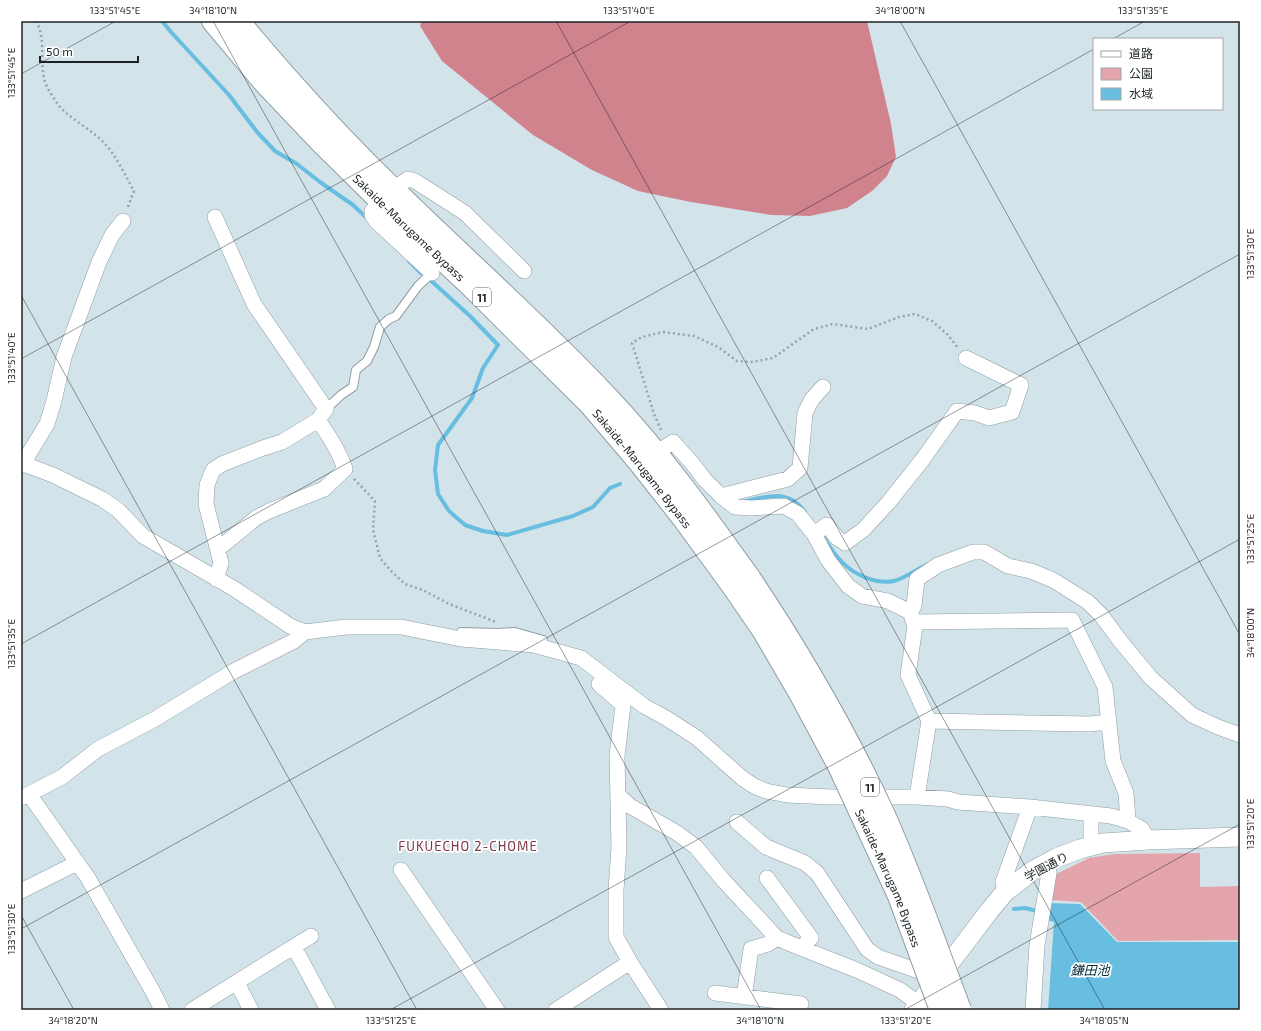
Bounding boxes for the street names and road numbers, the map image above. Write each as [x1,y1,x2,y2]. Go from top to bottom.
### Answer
street label: Sakaide-Marugame Bypass [350,171,468,284]
road number: 11 [473,288,491,306]
street label: Sakaide-Marugame Bypass [590,406,695,531]
road number: 11 [861,778,879,796]
street label: Sakaide-Marugame Bypass [853,807,924,949]
street label: 学園通り [1022,849,1070,883]

